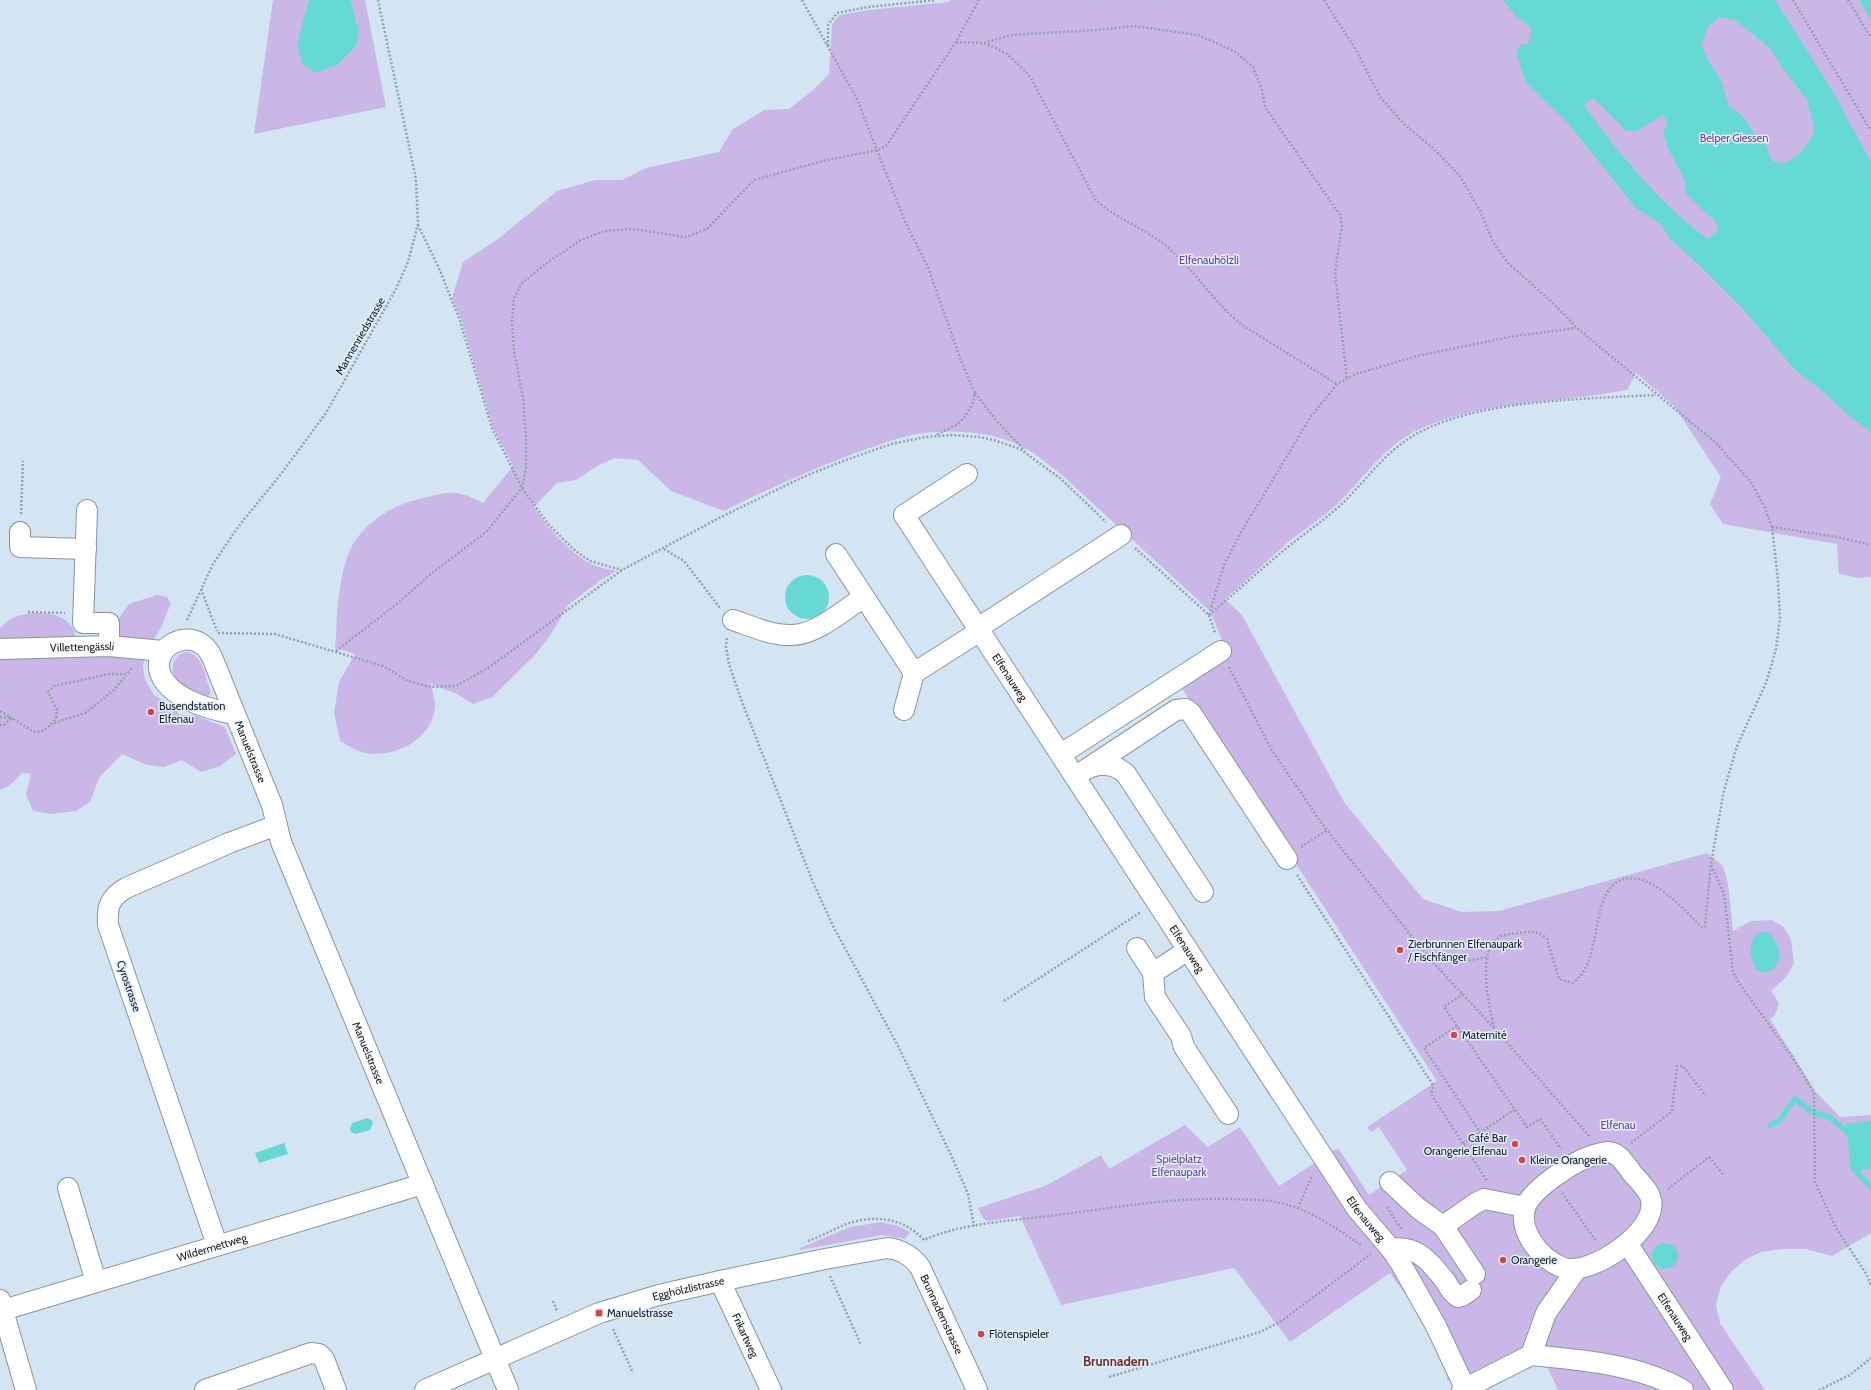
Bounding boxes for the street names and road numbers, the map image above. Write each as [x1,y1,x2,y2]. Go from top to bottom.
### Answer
street label: Mannenriedstrasse [332,294,388,377]
street label: Villettengässli [50,639,115,655]
street label: Elfenauweg [989,651,1031,704]
street label: Manuelstrasse [231,718,269,785]
street label: Elfenauweg [1166,922,1208,976]
street label: Cyrostrasse [114,959,144,1014]
street label: Manuelstrasse [349,1020,388,1086]
street label: Elfenauweg [1343,1193,1389,1245]
street label: Wildermettweg [175,1230,249,1265]
street label: Brunnadernstrasse [917,1272,967,1357]
street label: Egghölzlistrasse [651,1273,726,1304]
street label: Elfenauweg [1654,1290,1696,1344]
street label: Frikartweg [729,1311,762,1360]

